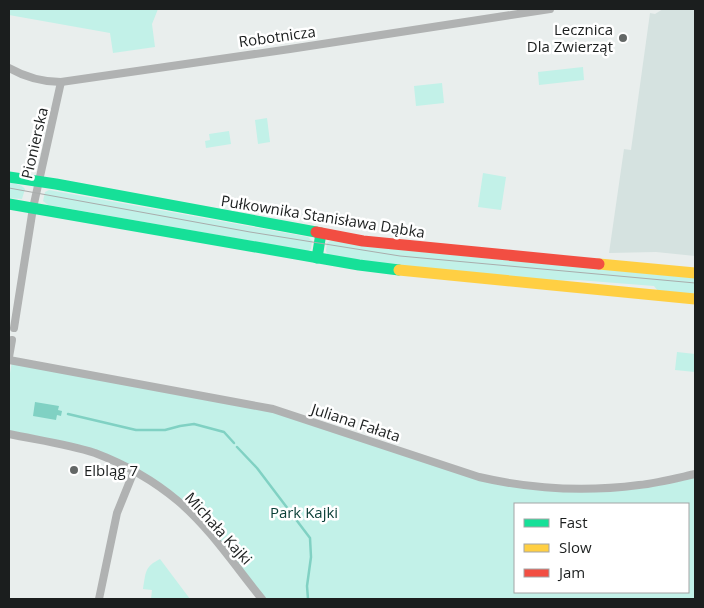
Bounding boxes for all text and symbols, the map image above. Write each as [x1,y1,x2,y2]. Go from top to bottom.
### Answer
place label: Lecznica Dla Zwierząt [527,19,613,56]
street label: Robotnicza [237,21,317,51]
marker: Lecznica Dla Zwierząt [617,32,629,44]
street label: Pionierska [16,105,52,181]
street label: Pułkownika Stanisława Dąbka [220,190,426,242]
street label: Juliana Fałata [307,398,403,446]
place label: Elbląg 7 [84,460,138,480]
marker: Elbląg 7 [68,464,80,476]
street label: Michała Kajki [181,487,257,569]
park label: Park Kajki [270,502,338,522]
legend [514,503,689,593]
text: Fast [559,512,588,532]
text: Slow [559,537,592,557]
text: Jam [557,562,585,582]

